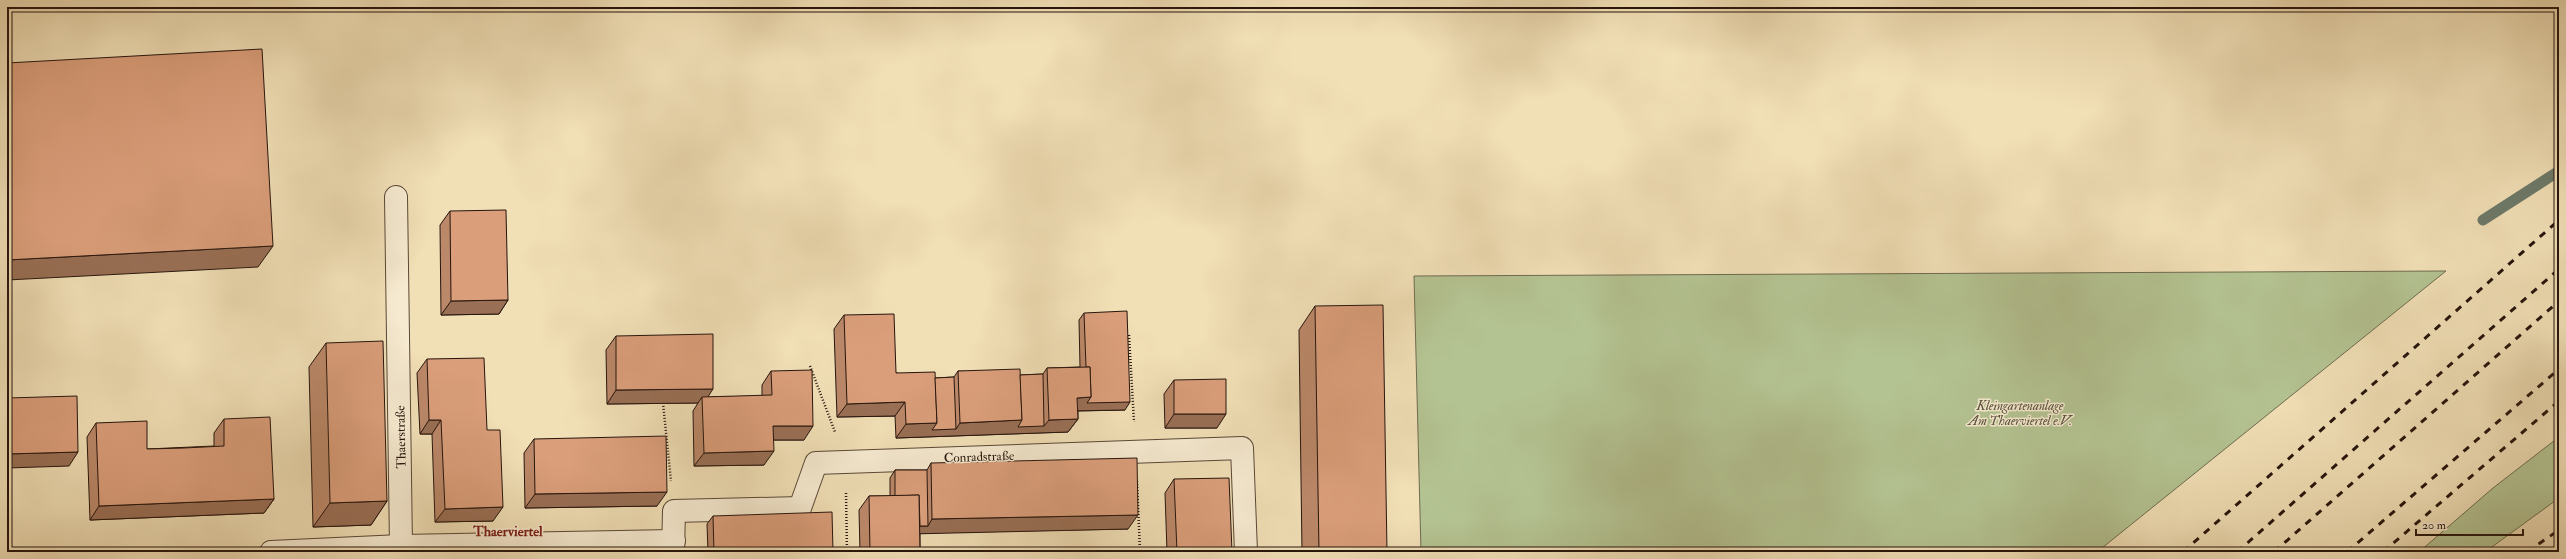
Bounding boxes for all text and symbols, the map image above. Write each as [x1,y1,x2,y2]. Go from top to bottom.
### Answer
park label: Kleingartenanlage Am Thaerviertel e.V. [1966,398,2073,429]
street label: Thaerstraße [392,405,410,469]
street label: Conradstraße [944,448,1015,466]
scale bar [2416,511,2523,537]
text: 20 m [2422,518,2447,533]
district label: Thaerviertel [472,523,543,540]

